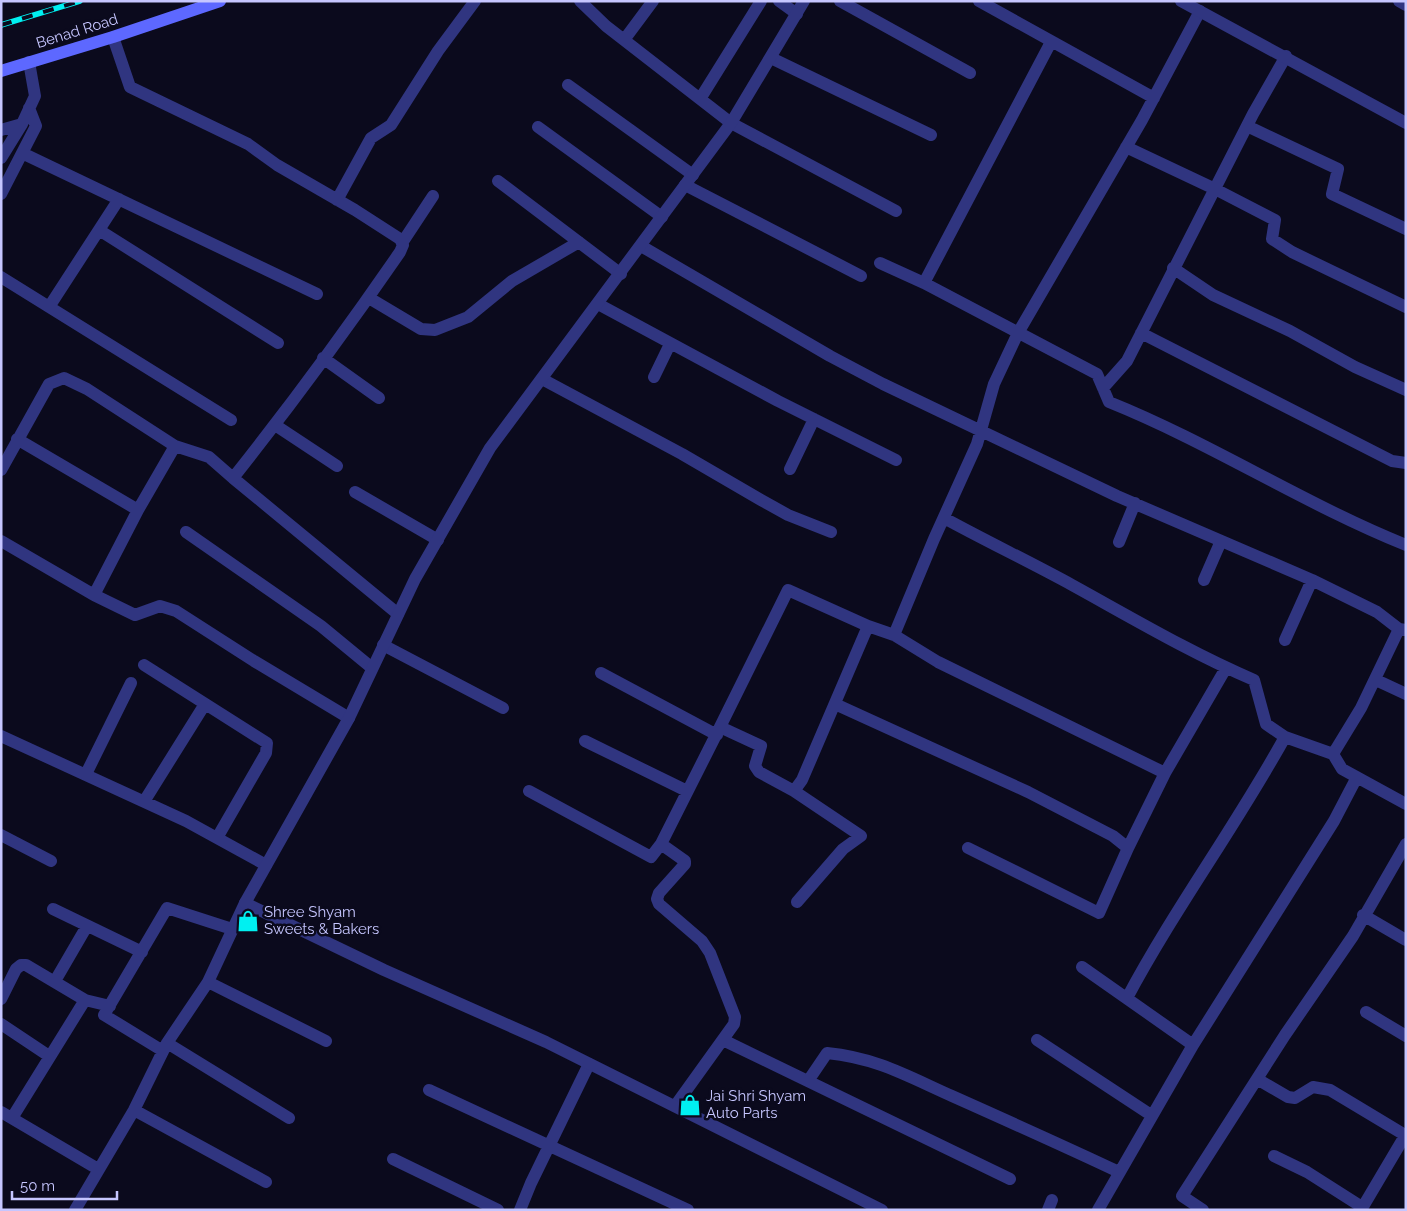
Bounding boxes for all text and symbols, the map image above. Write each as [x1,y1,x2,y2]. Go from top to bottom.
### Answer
street label: Benad Road [34,10,120,52]
place label: Shree Shyam Sweets & Bakers [264,903,379,938]
shop icon: Shree Shyam Sweets & Bakers [235,908,261,934]
place label: Jai Shri Shyam Auto Parts [706,1087,806,1122]
shop icon: Jai Shri Shyam Auto Parts [677,1092,703,1118]
scale bar [12,1168,118,1200]
text: 50 m [20,1177,55,1195]

